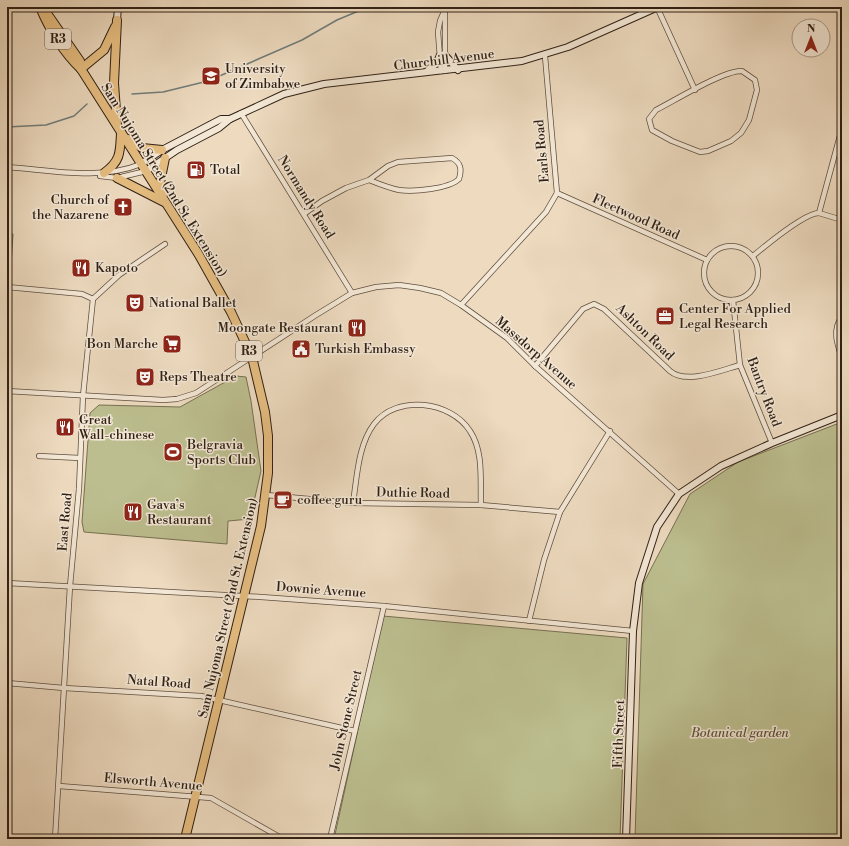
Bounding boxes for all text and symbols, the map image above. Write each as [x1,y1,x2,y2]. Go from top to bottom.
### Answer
north arrow [791,18,831,58]
text: N [807,22,816,36]
road number: R3 [45,29,71,49]
street label: Churchill Avenue [393,46,496,74]
place label: University of Zimbabwe [225,61,301,92]
school or university icon: University of Zimbabwe [200,65,222,87]
street label: Sam Nujoma Street (2nd St. Extension) [97,80,231,280]
street label: Earls Road [531,118,553,183]
street label: Normandy Road [274,152,338,242]
fuel station icon: Total [185,159,207,181]
place label: Total [210,162,241,178]
street label: Fleetwood Road [590,191,683,244]
place label: Church of the Nazarene [32,192,110,223]
church icon: Church of the Nazarene [112,196,134,218]
restaurant icon: Kapoto [70,257,92,279]
place label: Kapoto [95,260,138,276]
theatre icon: National Ballet [124,292,146,314]
place label: National Ballet [149,295,237,311]
street label: Ashton Road [612,300,678,364]
place label: Center For Applied Legal Research [679,301,791,332]
office icon: Center For Applied Legal Research [654,305,676,327]
street label: Massdorp Avenue [492,313,581,393]
restaurant icon: Moongate Restaurant [346,317,368,339]
place label: Moongate Restaurant [218,320,343,336]
supermarket icon: Bon Marche [161,333,183,355]
place label: Bon Marche [86,336,158,352]
public building icon: Turkish Embassy [290,338,312,360]
road number: R3 [236,341,262,361]
place label: Turkish Embassy [315,341,416,357]
street label: Bantry Road [743,354,785,430]
theatre icon: Reps Theatre [134,366,156,388]
place label: Reps Theatre [159,369,237,385]
place label: Great Wall-chinese [78,412,155,443]
restaurant icon: Great Wall-chinese [54,416,76,438]
place label: Belgravia Sports Club [186,437,256,468]
sports icon: Belgravia Sports Club [162,441,184,463]
street label: Duthie Road [376,484,451,502]
cafe icon: coffee guru [272,489,294,511]
street label: East Road [54,491,76,552]
place label: coffee guru [297,492,363,508]
street label: Sam Nujoma Street (2nd St. Extension) [195,496,261,720]
place label: Gava’s Restaurant [147,497,212,528]
restaurant icon: Gava’s Restaurant [122,501,144,523]
street label: Downie Avenue [275,579,367,601]
street label: John Stone Street [326,668,365,773]
street label: Natal Road [126,672,192,692]
street label: Fifth Street [610,699,628,768]
park label: Botanical garden [690,725,790,741]
street label: Elsworth Avenue [103,770,203,794]

